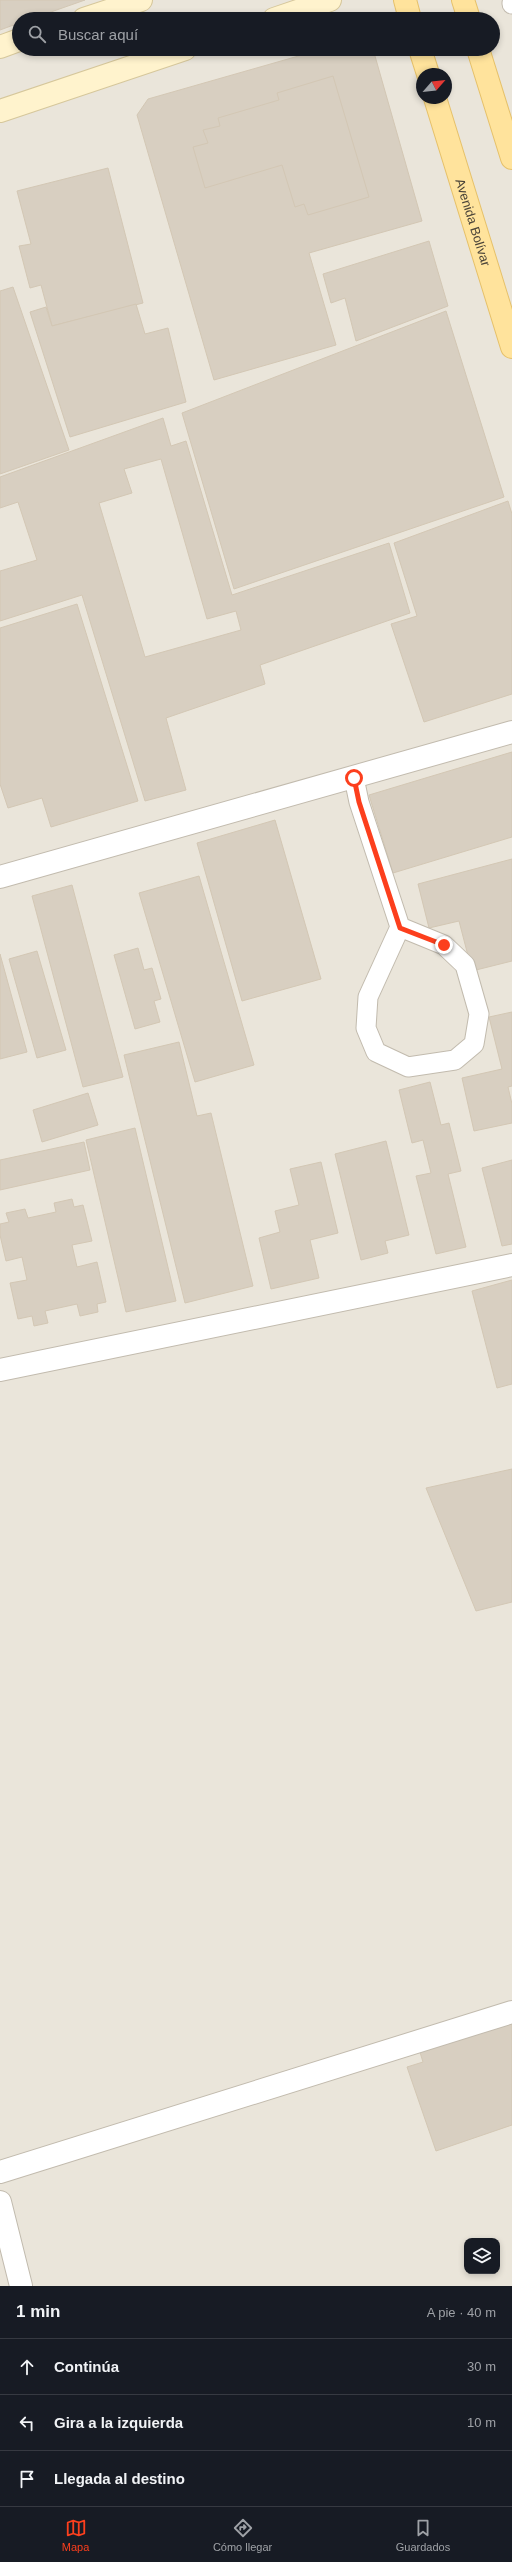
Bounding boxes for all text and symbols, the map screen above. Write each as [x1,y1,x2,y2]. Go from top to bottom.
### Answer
search box [12,12,500,56]
icon: search [26,23,48,45]
text: Buscar aquí [58,26,138,43]
north arrow [416,68,452,104]
street label: Avenida Bolívar [453,177,494,268]
route start [345,769,363,787]
route end [435,936,453,954]
map controls [464,2238,500,2274]
button: layers [464,2238,500,2274]
text: 1 min [16,2302,60,2321]
text: A pie · 40 m [427,2305,496,2320]
icon: ahead [16,2356,38,2378]
text: Continúa [54,2358,119,2375]
text: 30 m [467,2359,496,2374]
icon: left [16,2412,38,2434]
text: Gira a la izquierda [54,2414,183,2431]
text: 10 m [467,2415,496,2430]
icon: arrive [16,2468,38,2490]
text: Llegada al destino [54,2470,185,2487]
tab: Mapa [62,2517,89,2553]
tab: Cómo llegar [213,2517,272,2553]
tab: Guardados [396,2517,450,2553]

